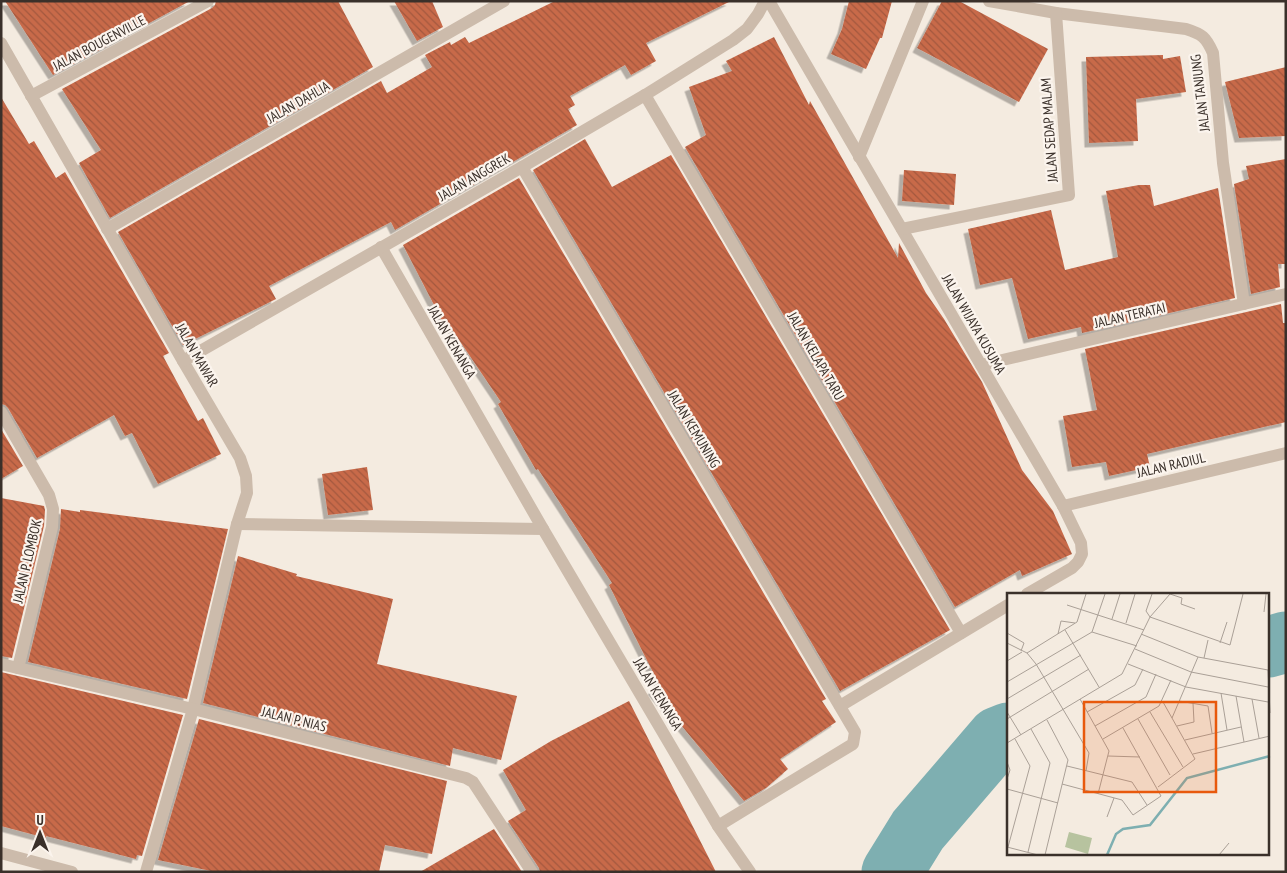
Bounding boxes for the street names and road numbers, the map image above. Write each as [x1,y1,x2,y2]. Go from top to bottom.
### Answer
street label: JALAN BOUGENVILLE [49,11,148,75]
street label: JALAN TANJUNG [1186,53,1214,133]
street label: JALAN DAHLIA [262,77,333,128]
street label: JALAN SEDAP MALAM [1036,77,1062,184]
street label: JALAN ANGGREK [434,149,513,205]
street label: JALAN WIJAYA KUSUMA [938,270,1010,377]
street label: JALAN TERATAI [1092,298,1167,332]
street label: JALAN KENANGA [423,302,480,382]
street label: JALAN KELAPA TARU [783,308,849,403]
street label: JALAN MAWAR [171,319,223,390]
street label: JALAN KEMUNING [663,386,724,471]
street label: JALAN RADIUL [1134,448,1207,482]
street label: JALAN P. LOMBOK [8,517,45,606]
street label: JALAN KENANGA [629,654,687,734]
street label: JALAN P. NIAS [259,702,328,736]

